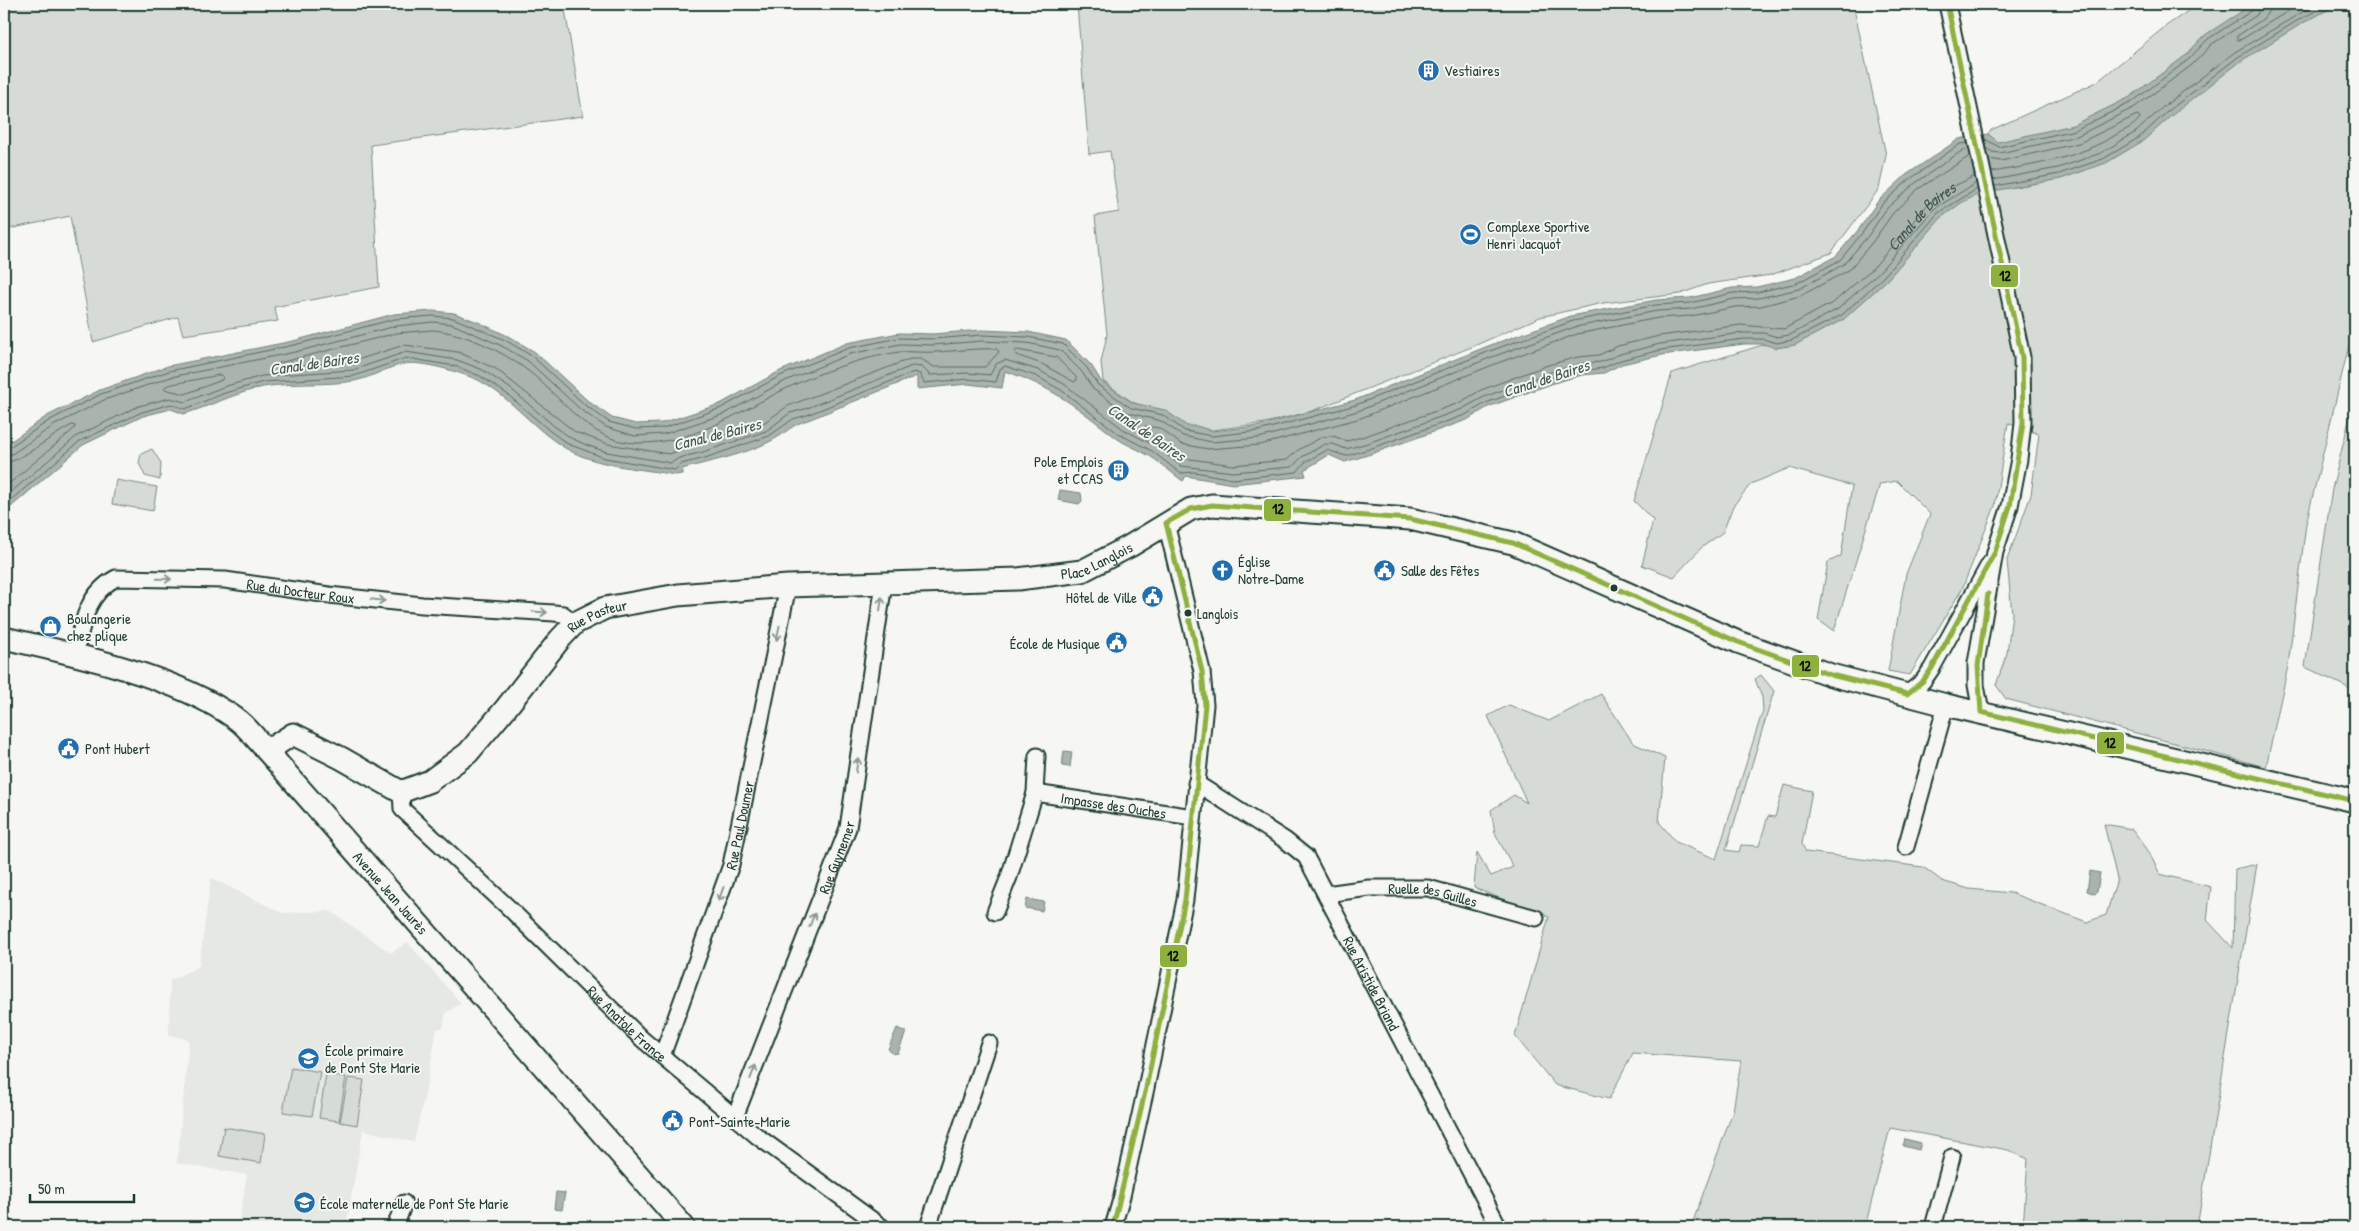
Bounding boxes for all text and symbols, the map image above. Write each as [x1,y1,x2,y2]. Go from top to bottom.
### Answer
building icon: Vestiaires [1416,58,1440,82]
place label: Vestiaires [1444,60,1500,81]
water label: Canal de Baires [1882,176,1961,255]
place label: Complexe Sportive Henri Jacquot [1487,216,1590,254]
sports icon: Complexe Sportive Henri Jacquot [1459,223,1483,247]
line badge: 12 [1990,264,2019,288]
text: 12 [1999,266,2011,285]
water label: Canal de Baires [268,346,362,380]
water label: Canal de Baires [1500,353,1594,402]
water label: Canal de Baires [1104,398,1192,467]
water label: Canal de Baires [671,412,765,455]
place label: Pole Emplois et CCAS [1034,451,1103,489]
building icon: Pole Emplois et CCAS [1107,458,1131,482]
line badge: 12 [1263,498,1292,522]
text: 12 [1272,499,1284,518]
street label: Place Langlois [1060,536,1136,584]
place label: Église Notre-Dame [1238,551,1304,589]
church icon: Église Notre-Dame [1210,558,1234,582]
public building icon: Salle des Fêtes [1373,558,1397,582]
place label: Salle des Fêtes [1401,560,1479,581]
street label: Rue du Docteur Roux [245,573,356,608]
one-way arrow [156,574,172,584]
unlabelled marker [1609,583,1619,593]
public building icon: Hôtel de Ville [1141,585,1165,609]
place label: Hôtel de Ville [1066,587,1137,608]
street label: Rue Pasteur [562,594,629,636]
one-way arrow [370,595,386,605]
one-way arrow [876,597,886,613]
place label: Langlois [1197,604,1238,624]
one-way arrow [532,607,548,616]
place label: Boulangerie chez plique [67,608,131,646]
marker: Langlois [1183,608,1193,618]
shop icon: Boulangerie chez plique [39,615,63,639]
one-way arrow [773,625,782,641]
public building icon: École de Musique [1104,631,1128,655]
place label: École de Musique [1010,633,1100,654]
line badge: 12 [1791,654,1820,678]
text: 12 [1799,656,1811,675]
line badge: 12 [2096,731,2125,755]
text: 12 [2104,733,2116,752]
public building icon: Pont Hubert [57,736,81,760]
place label: Pont Hubert [85,738,151,759]
one-way arrow [852,757,862,773]
street label: Rue Paul Doumer [720,778,759,872]
street label: Impasse des Ouches [1059,787,1168,823]
street label: Rue Guynemer [813,819,859,897]
street label: Avenue Jean Jaurès [349,846,433,939]
street label: Ruelle des Guilles [1388,878,1480,912]
one-way arrow [716,886,725,902]
one-way arrow [808,913,817,928]
street label: Rue Aristide Briand [1339,932,1405,1034]
line badge: 12 [1159,944,1188,968]
text: 12 [1167,946,1179,965]
street label: Rue Anatole France [583,980,672,1066]
place label: École primaire de Pont Ste Marie [325,1040,420,1078]
school or university icon: École primaire de Pont Ste Marie [297,1047,321,1071]
one-way arrow [749,1064,758,1080]
public building icon: Pont-Sainte-Marie [661,1109,685,1133]
place label: Pont-Sainte-Marie [689,1111,790,1132]
scale bar [30,1171,134,1203]
text: 50 m [38,1178,65,1199]
school or university icon: École maternelle de Pont Ste Marie [292,1191,316,1215]
place label: École maternelle de Pont Ste Marie [320,1193,509,1214]

